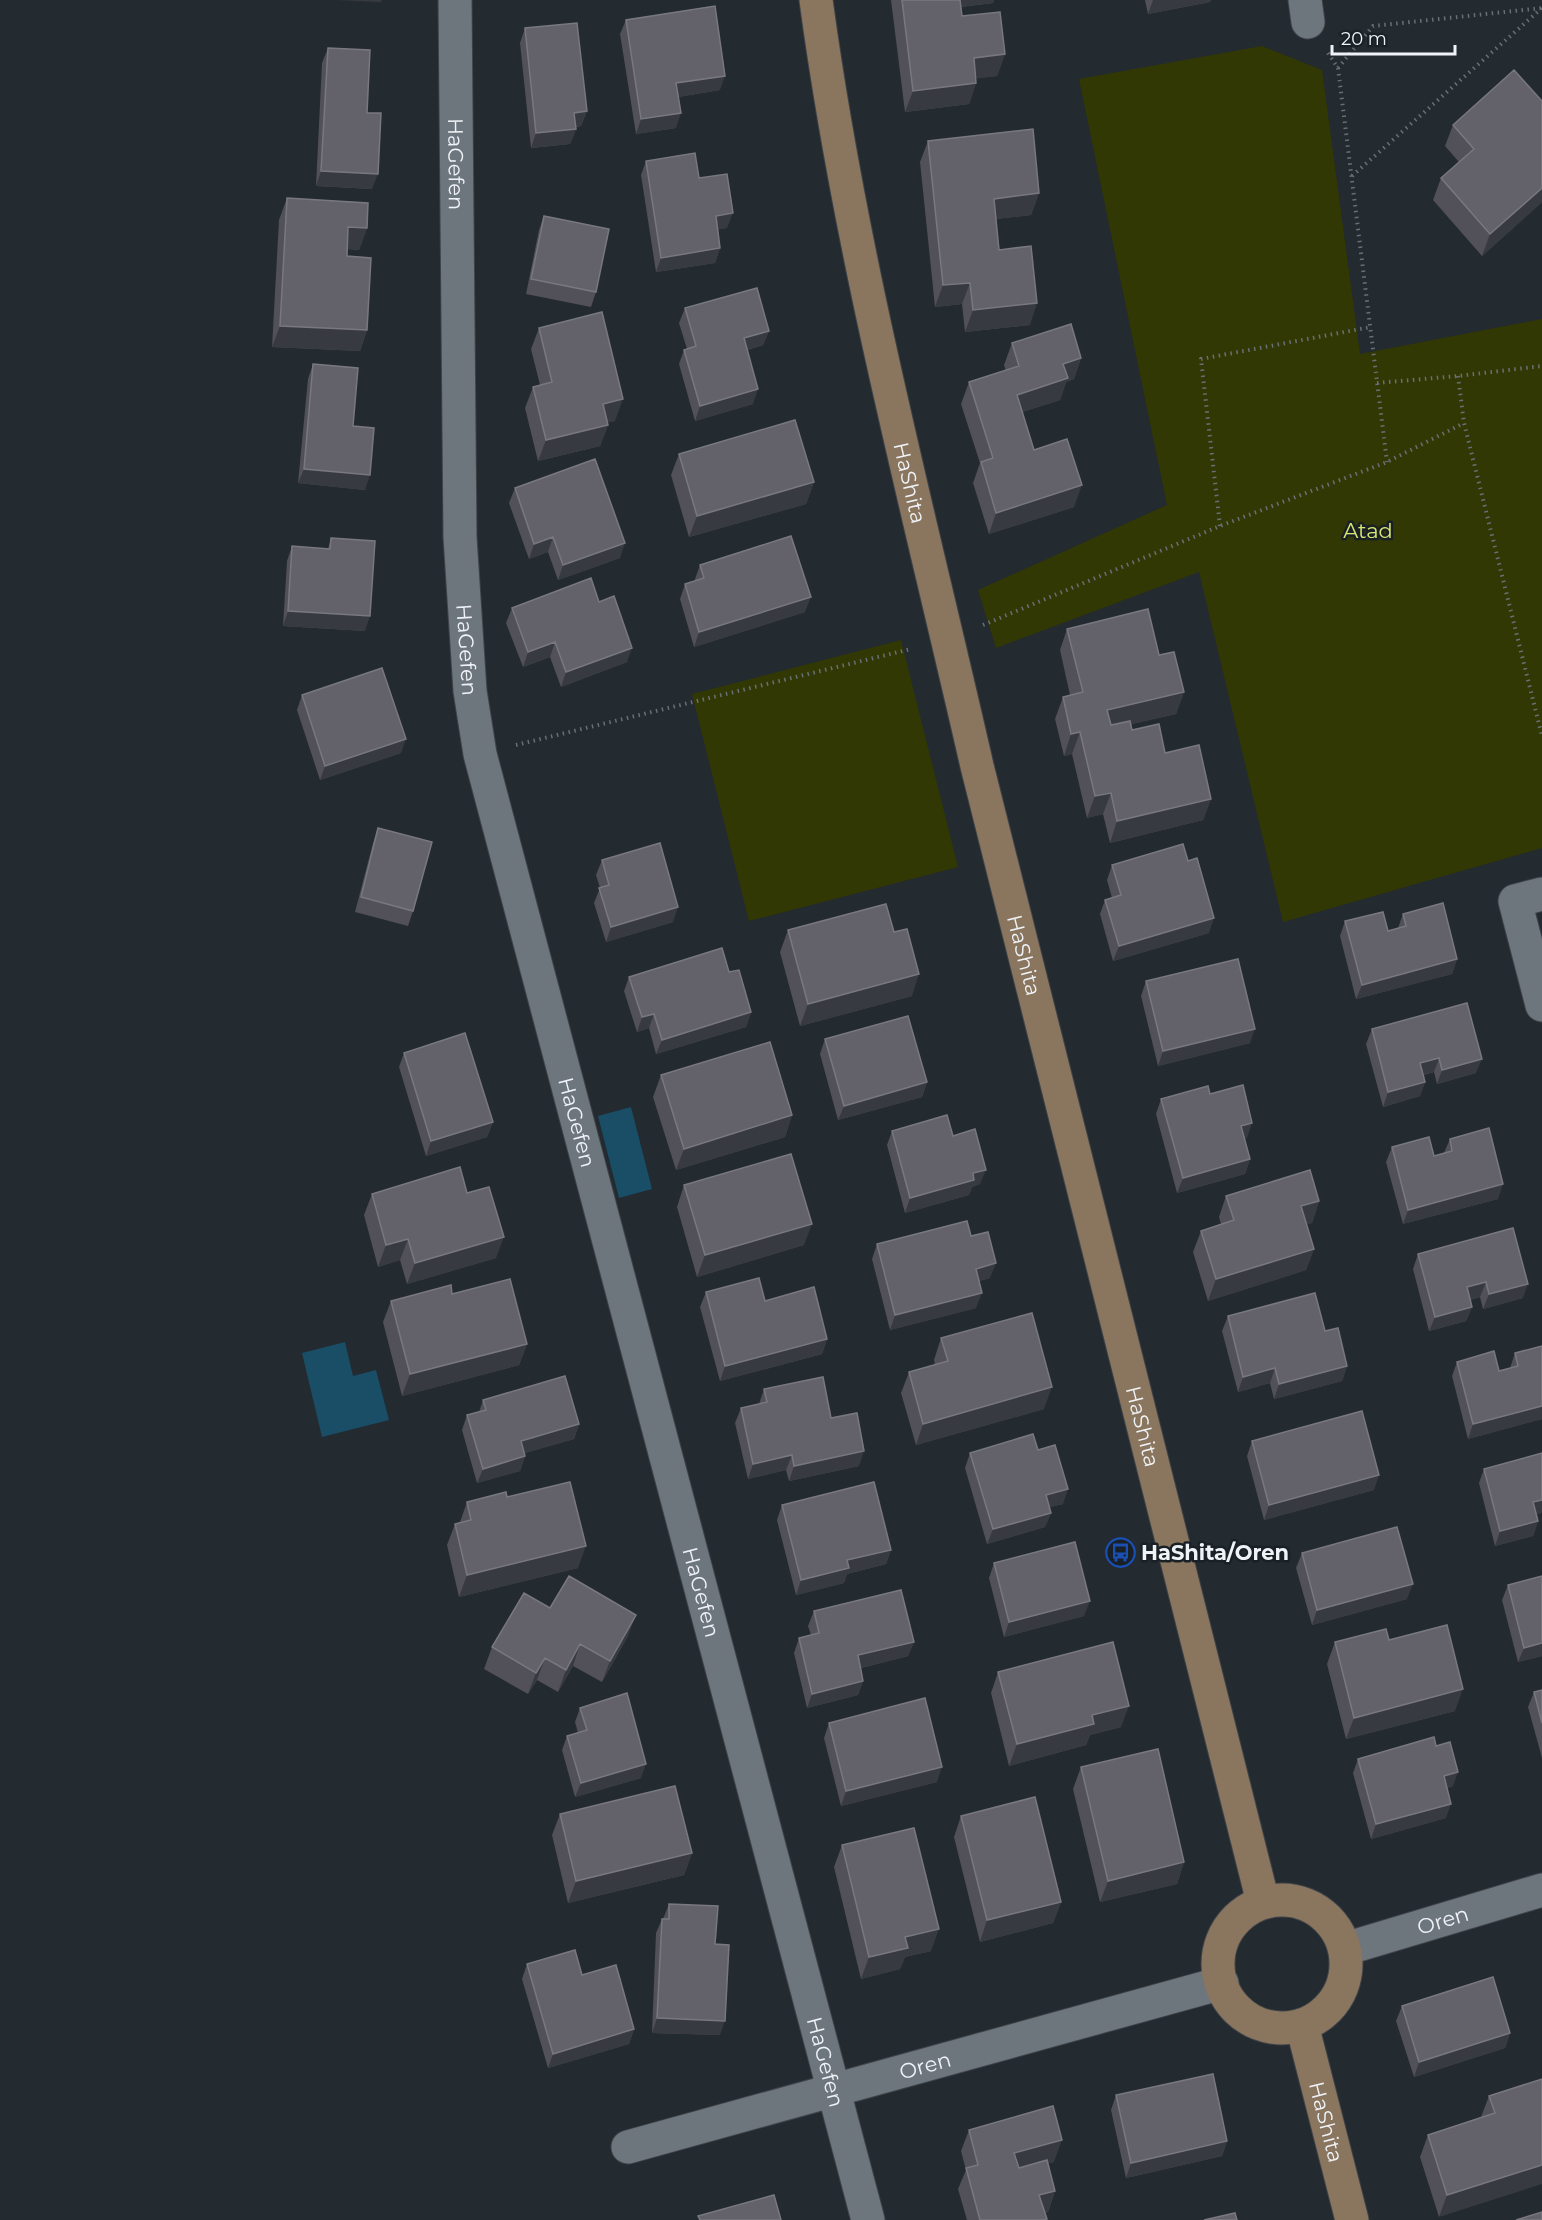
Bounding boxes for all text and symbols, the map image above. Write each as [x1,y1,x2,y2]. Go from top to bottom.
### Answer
scale bar [1332,18,1455,56]
text: 20 m [1341,28,1387,50]
street label: HaGefen [444,118,469,210]
street label: HaShita [889,440,932,526]
park label: Atad [1343,518,1393,543]
street label: HaGefen [452,603,483,697]
street label: HaShita [1002,912,1047,998]
street label: HaGefen [554,1074,601,1170]
street label: HaShita [1121,1383,1165,1469]
bus stop icon: HaShita/Oren [1104,1536,1136,1568]
place label: HaShita/Oren [1141,1540,1289,1565]
street label: HaGefen [678,1544,726,1640]
street label: Oren [1414,1900,1472,1939]
street label: HaGefen [802,2014,850,2110]
street label: Oren [896,2046,954,2084]
street label: HaShita [1304,2079,1349,2165]

